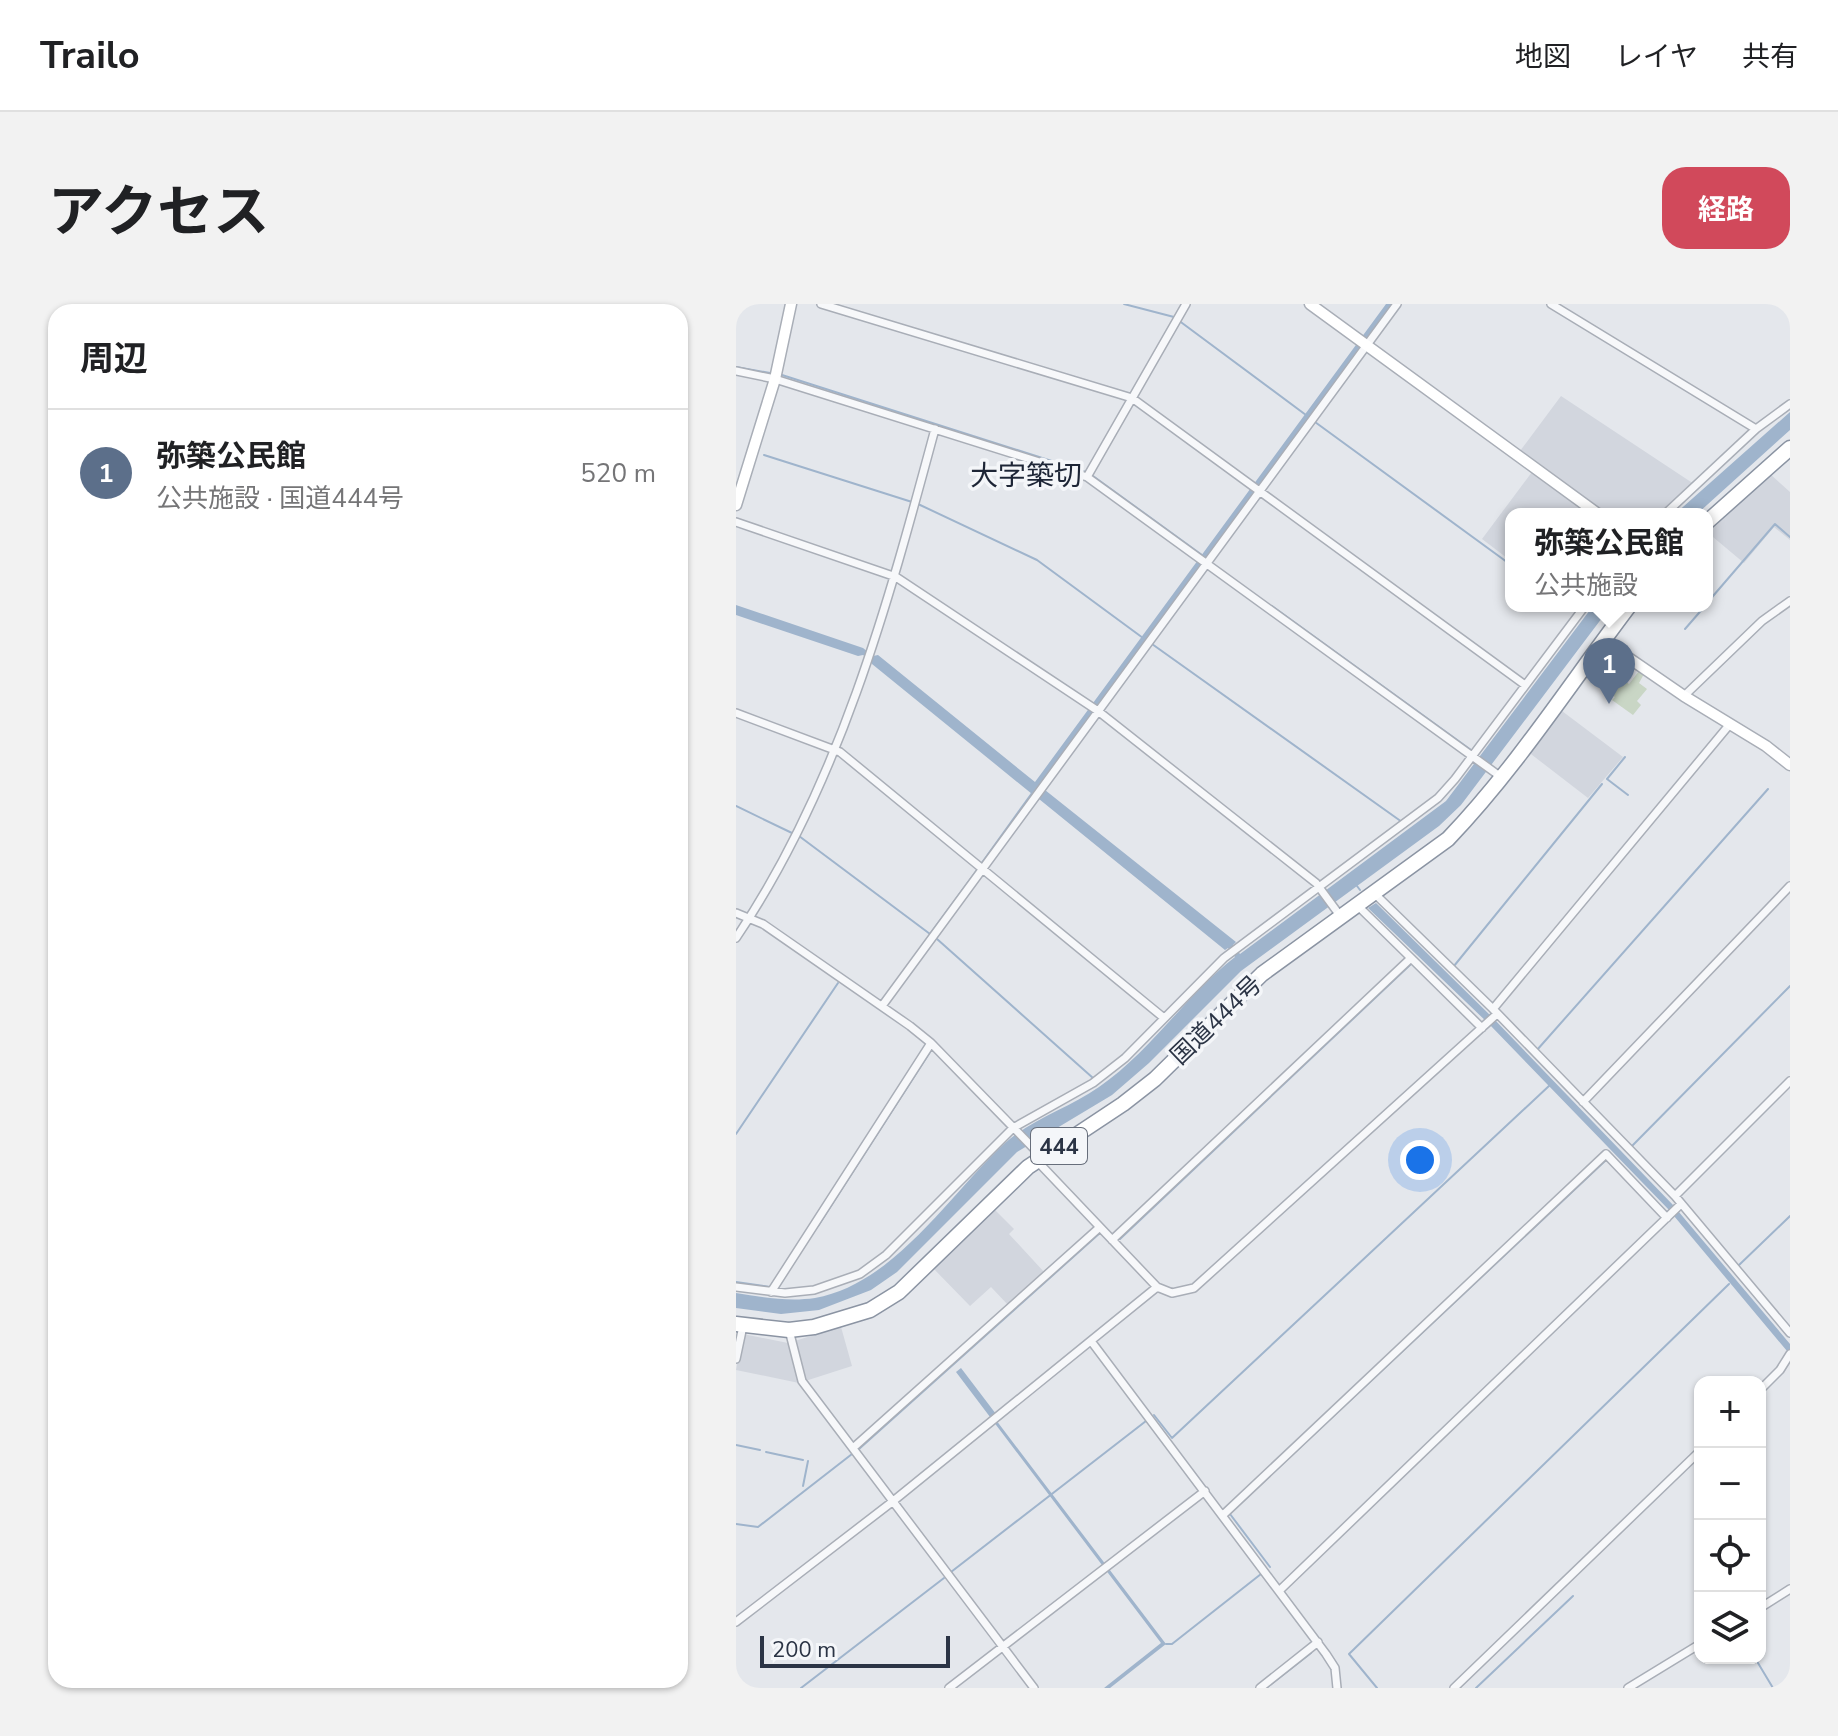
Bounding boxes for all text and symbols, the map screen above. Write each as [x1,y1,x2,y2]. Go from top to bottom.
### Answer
text: Trailo [40,30,140,81]
text: 地図 [1515,38,1571,76]
text: レイヤ [1615,38,1698,76]
text: 共有 [1742,38,1798,76]
button: 経路 [1662,167,1790,249]
text: アクセス [48,174,269,251]
text: 周辺 [80,336,148,382]
text: 弥築公民館 [156,436,306,477]
text: 1 [98,456,114,491]
text: 520 m [580,456,656,491]
district label: 大字築切 [970,457,1082,495]
text: 公共施設 · 国道444号 [156,481,404,516]
popup [1505,508,1713,612]
text: 弥築公民館 [1534,523,1684,564]
text: 公共施設 [1534,568,1638,603]
pin: 1 [1583,638,1635,704]
street label: 国道444号 [1163,968,1269,1072]
road number: 444 [1031,1128,1087,1164]
your location [1400,1140,1440,1180]
map controls [1694,1376,1766,1664]
button: + [1694,1376,1766,1448]
button: − [1694,1448,1766,1520]
button: locate [1694,1520,1766,1592]
button: layers [1694,1592,1766,1664]
scale bar [760,1632,950,1668]
text: 200 m [772,1635,836,1665]

